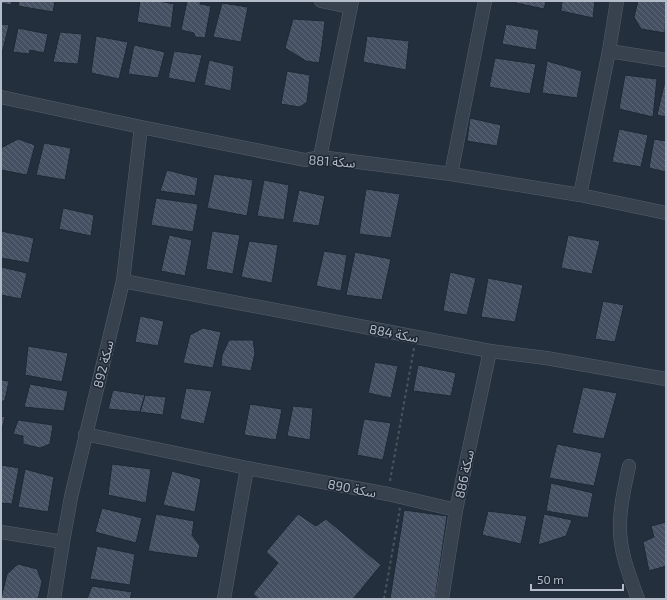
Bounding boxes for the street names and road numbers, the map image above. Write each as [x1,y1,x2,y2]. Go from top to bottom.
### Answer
street label: سكة 881 [308,151,356,171]
street label: سكة 884 [368,320,420,346]
street label: سكة 892 [89,338,117,390]
street label: سكة 886 [451,448,477,500]
street label: سكة 890 [326,475,378,501]

